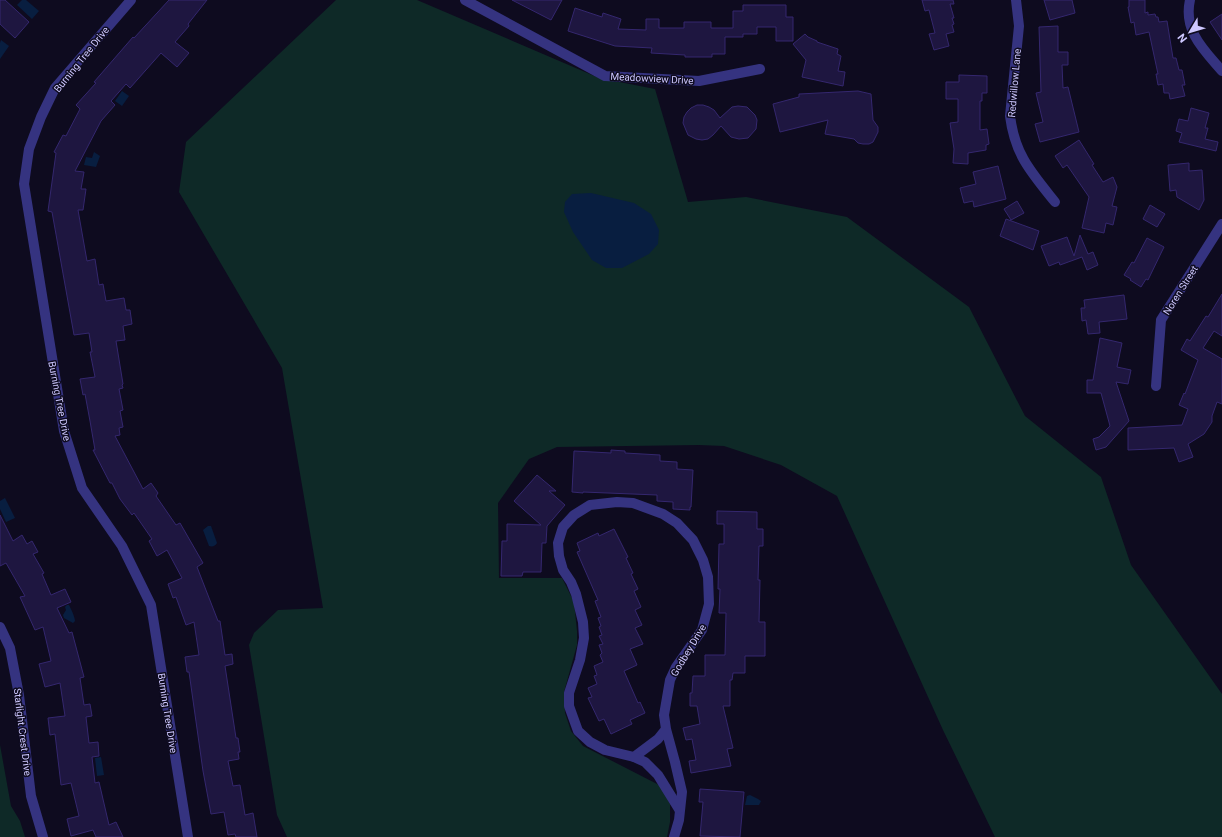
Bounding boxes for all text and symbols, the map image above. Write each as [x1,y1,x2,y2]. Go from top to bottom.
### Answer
north arrow [1170,12,1210,52]
street label: Burning Tree Drive [52,24,111,94]
text: N [1175,31,1190,45]
street label: Redwillow Lane [1006,48,1023,118]
street label: Meadowview Drive [610,71,694,86]
street label: Noren Street [1161,264,1200,317]
street label: Burning Tree Drive [46,360,73,442]
street label: Godbey Drive [669,622,708,678]
street label: Burning Tree Drive [156,672,179,754]
street label: Starlight Crest Drive [12,688,33,777]

